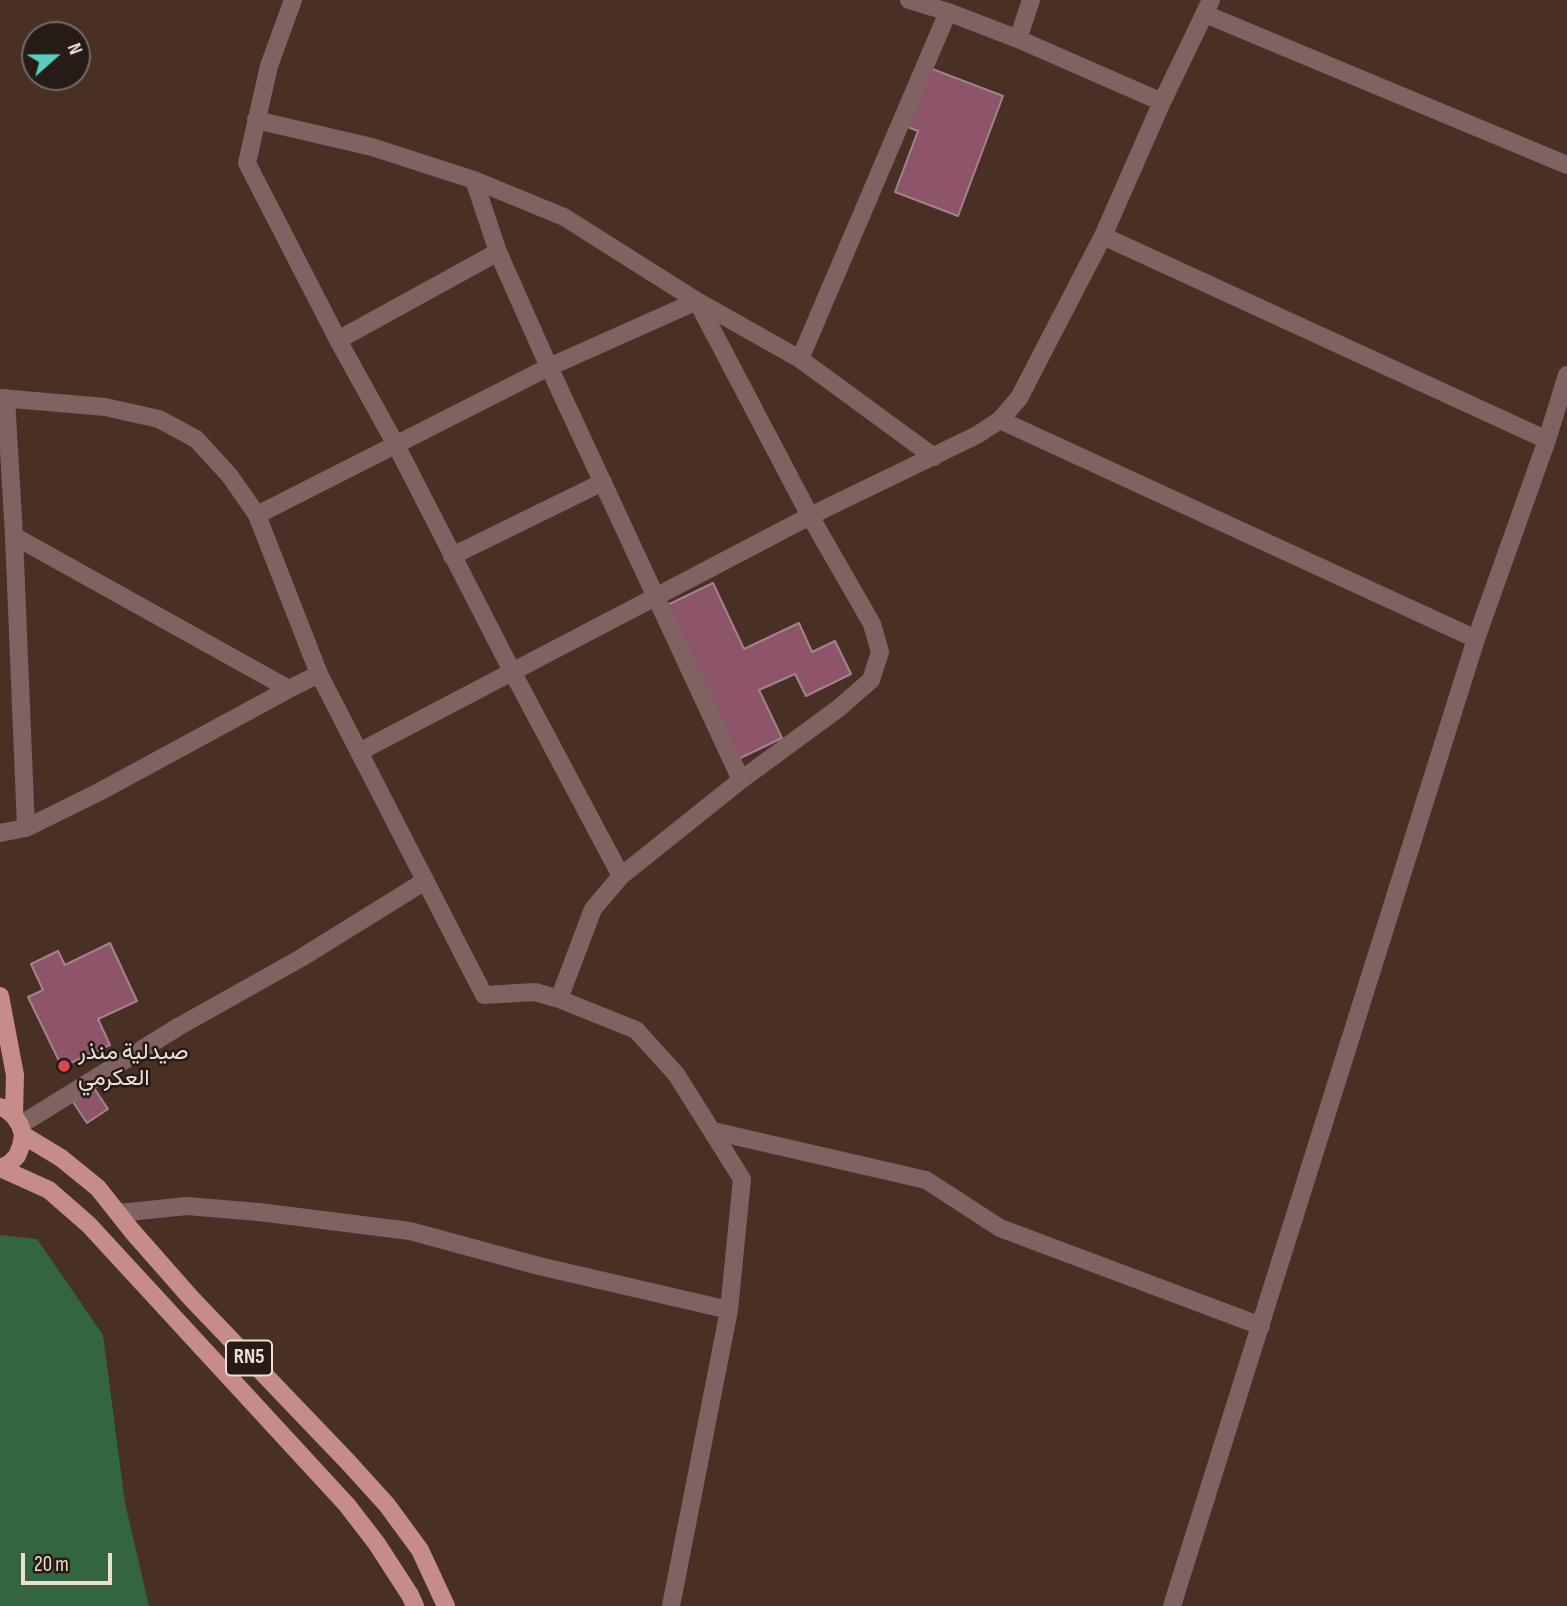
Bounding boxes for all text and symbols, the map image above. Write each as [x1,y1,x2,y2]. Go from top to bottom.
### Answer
north arrow [21,21,91,91]
text: N [62,40,87,58]
place label: صيدلية منذر العكرمي [78,1039,188,1093]
marker: صيدلية منذر العكرمي [56,1058,72,1074]
road number: RN5 [226,1340,272,1376]
scale bar [24,1540,116,1584]
text: 20 m [34,1552,69,1577]

